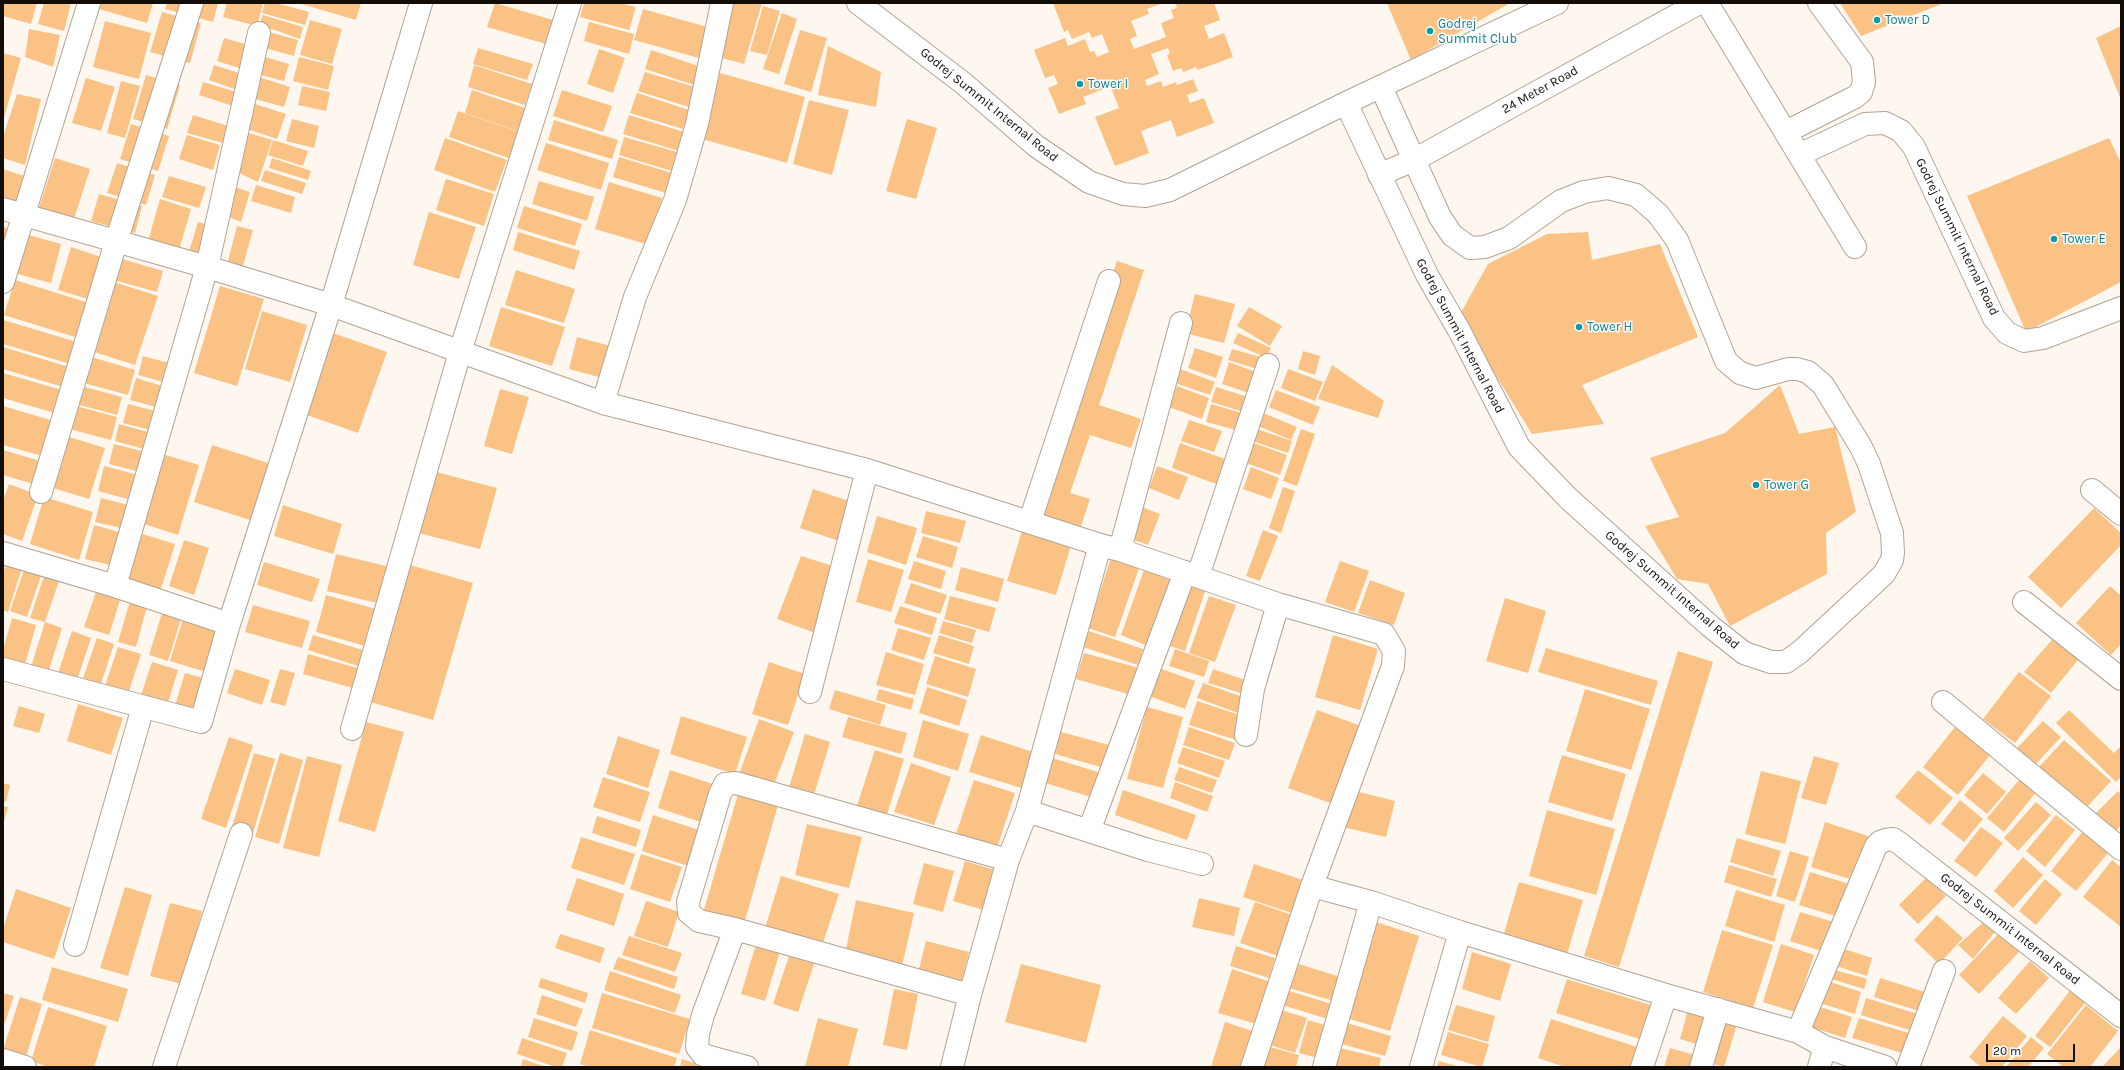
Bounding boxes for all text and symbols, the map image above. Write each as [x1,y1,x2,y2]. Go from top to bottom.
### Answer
place label: Tower D [1885,12,1930,28]
marker: Tower D [1872,15,1882,25]
place label: Godrej Summit Club [1438,16,1517,47]
marker: Godrej Summit Club [1425,26,1435,36]
street label: Godrej Summit Internal Road [917,44,1061,166]
street label: 24 Meter Road [1499,63,1581,117]
place label: Tower I [1088,76,1128,92]
marker: Tower I [1075,79,1085,89]
street label: Godrej Summit Internal Road [1912,156,2002,318]
place label: Tower E [2062,231,2106,247]
marker: Tower E [2049,234,2059,244]
street label: Godrej Summit Internal Road [1412,256,1508,416]
place label: Tower H [1587,319,1632,335]
marker: Tower H [1574,322,1584,332]
place label: Tower G [1764,477,1809,493]
marker: Tower G [1751,480,1761,490]
street label: Godrej Summit Internal Road [1602,527,1742,653]
street label: Godrej Summit Internal Road [1937,870,2083,988]
scale bar [1988,1036,2077,1062]
text: 20 m [1993,1044,2021,1058]

